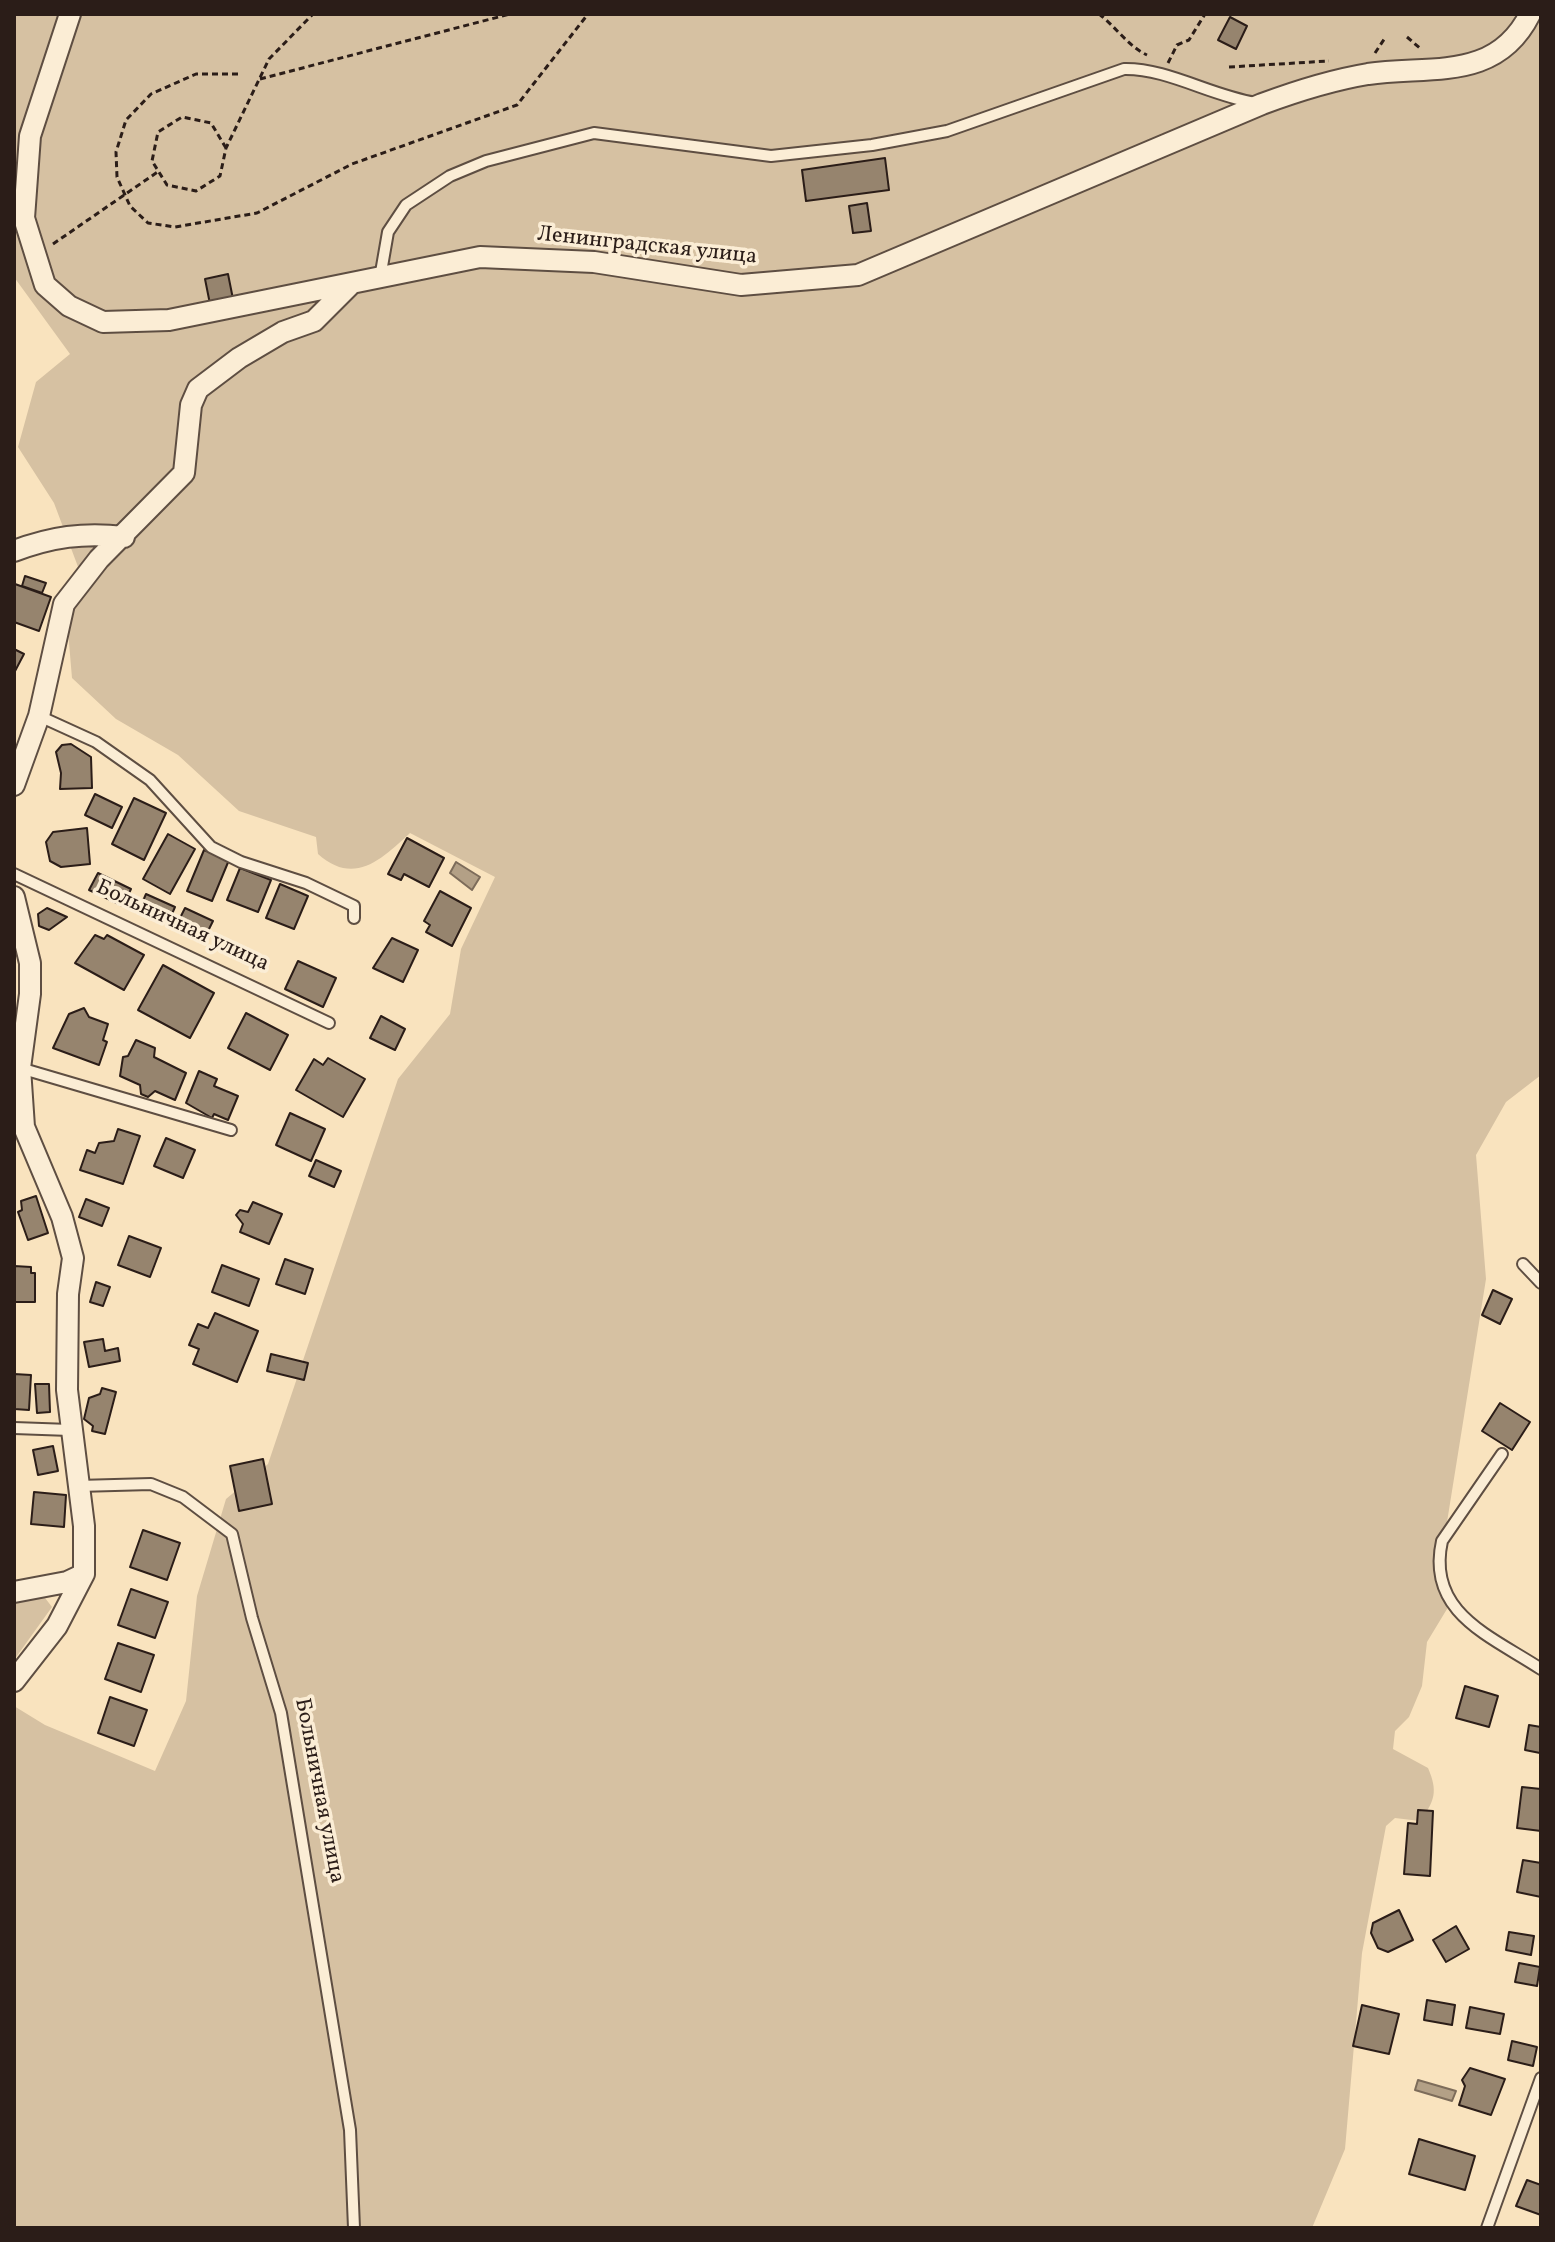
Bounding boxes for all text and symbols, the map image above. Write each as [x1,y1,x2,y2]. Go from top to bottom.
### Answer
street label: Ленинградская улица [536,222,758,272]
street label: Больничная улица [91,875,273,979]
street label: Больничная улица [287,1696,349,1886]

